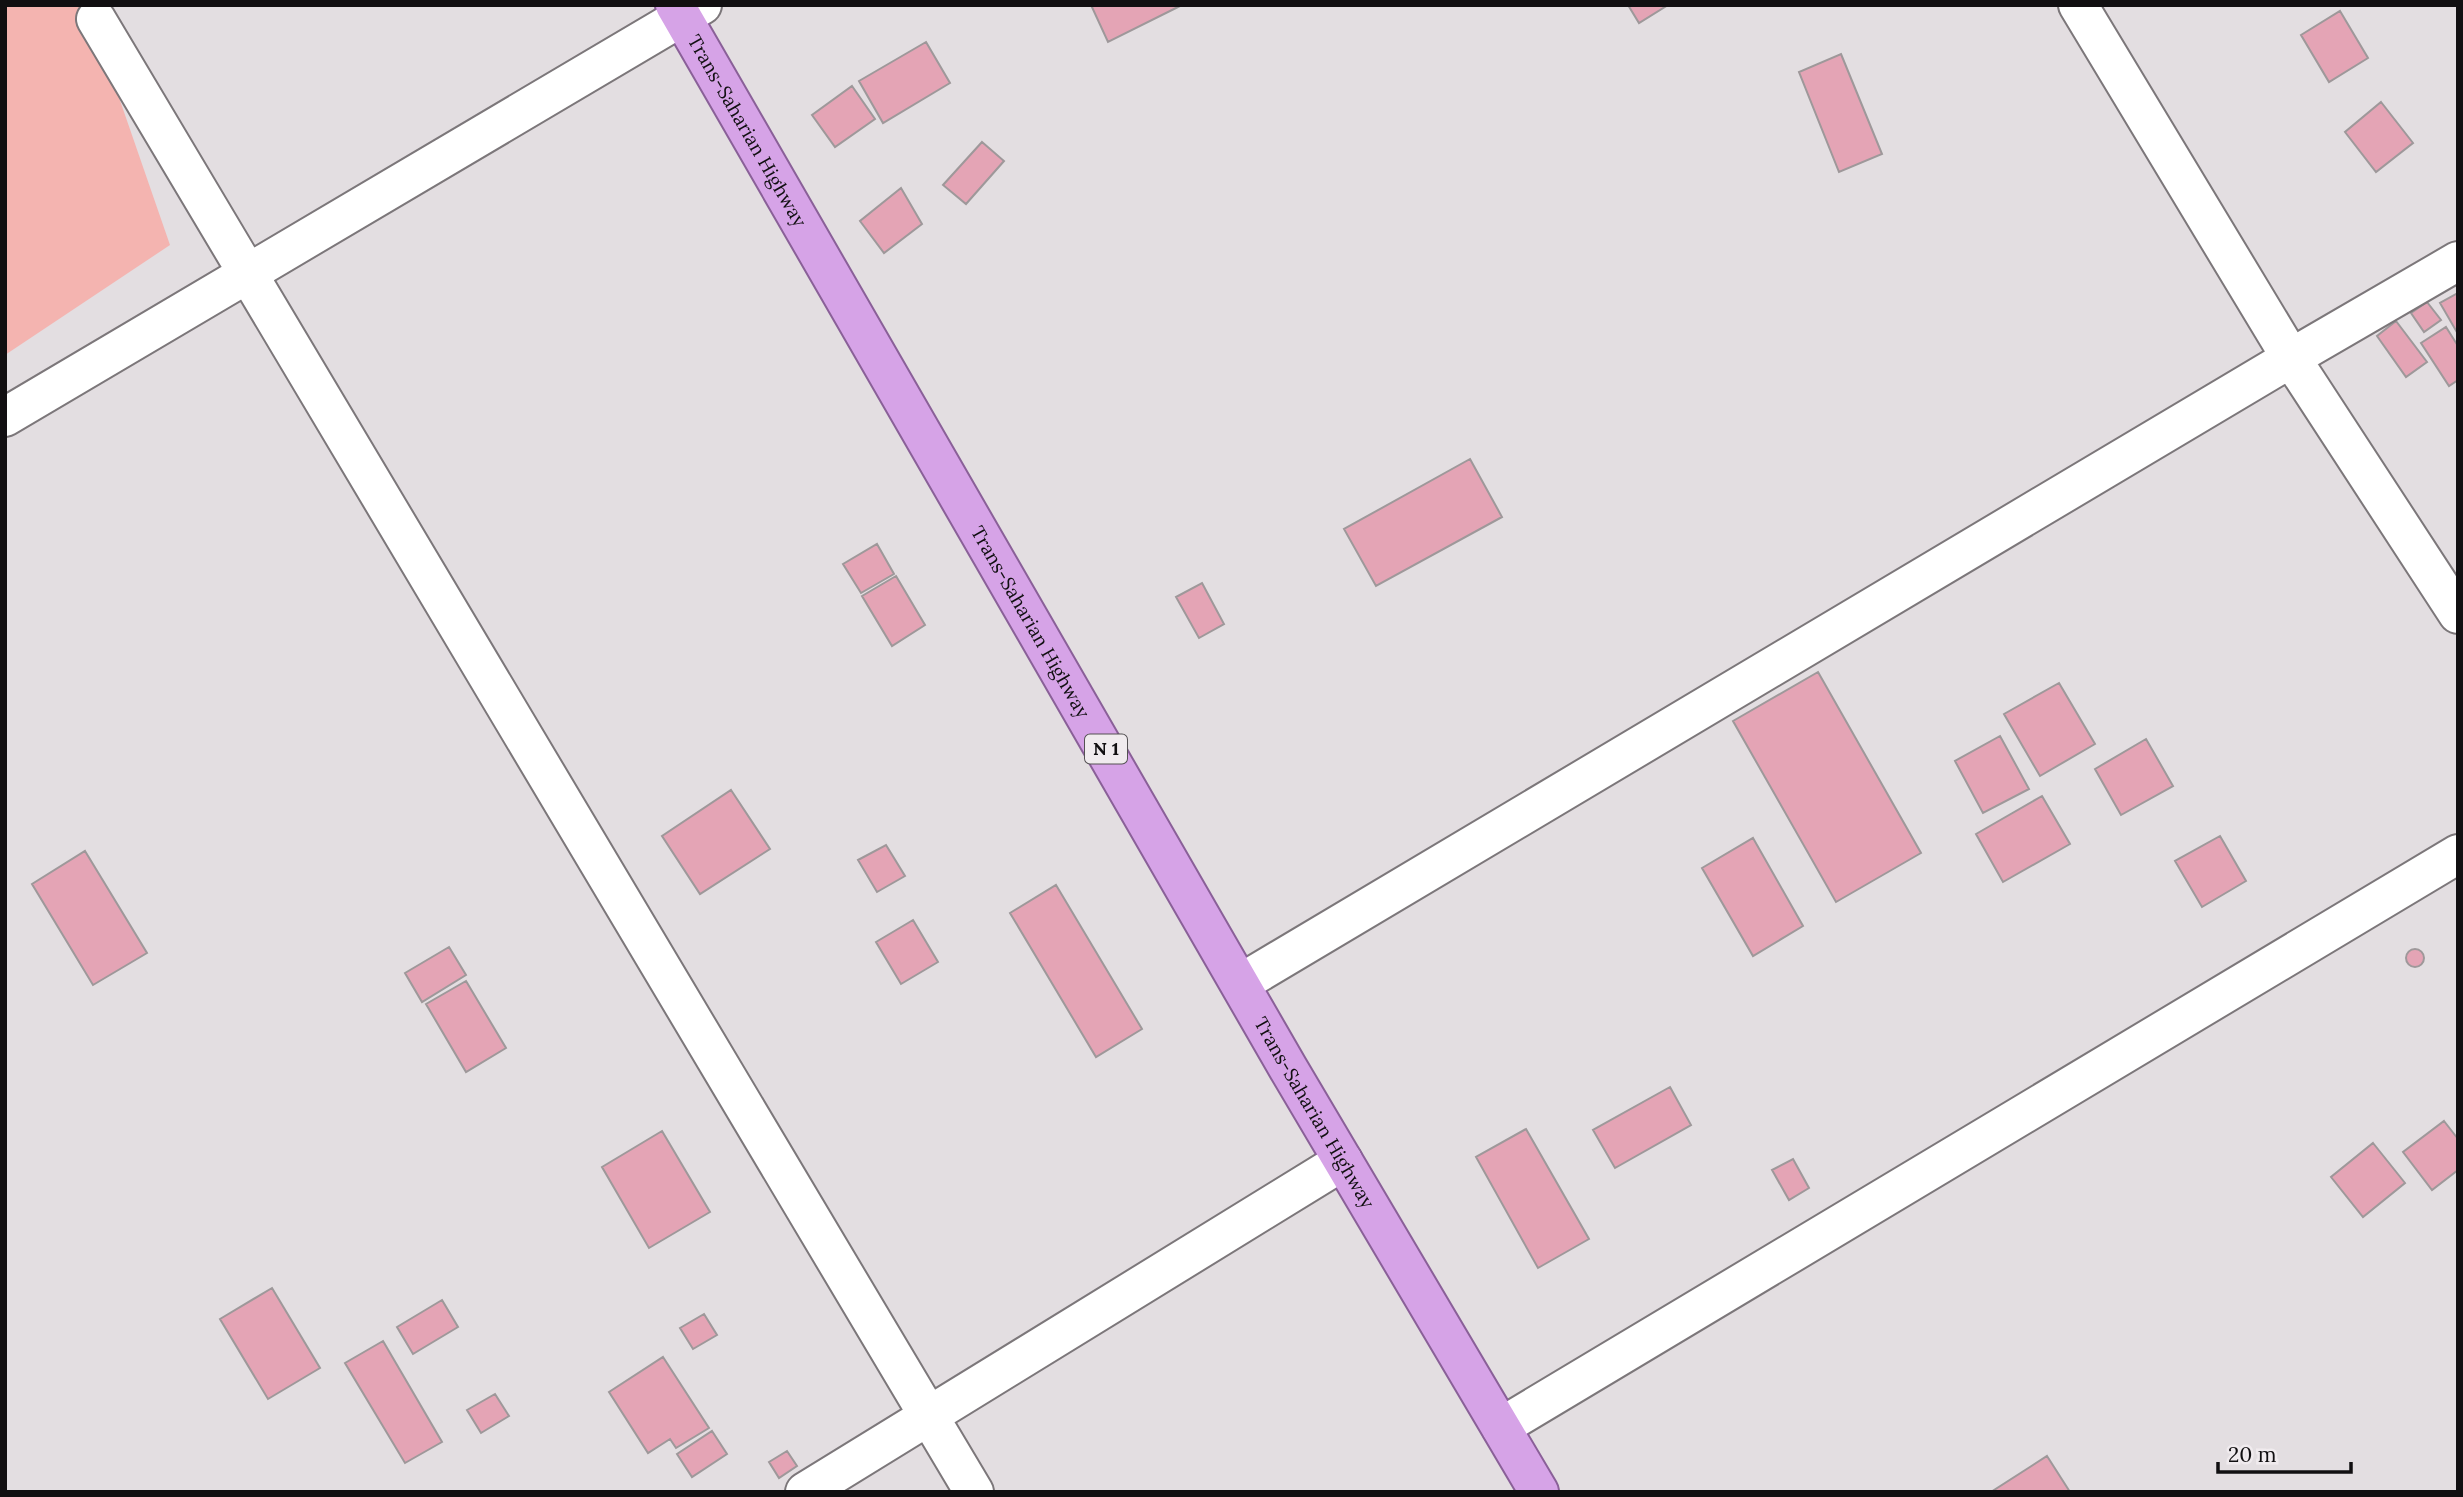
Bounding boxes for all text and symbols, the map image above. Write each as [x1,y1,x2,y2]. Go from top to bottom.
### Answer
street label: Trans-Saharian Highway [683,30,812,231]
street label: Trans-Saharian Highway [966,521,1096,722]
road number: N 1 [1085,734,1127,764]
street label: Trans-Saharian Highway [1249,1013,1380,1213]
scale bar [2218,1430,2351,1474]
text: 20 m [2228,1441,2277,1468]

